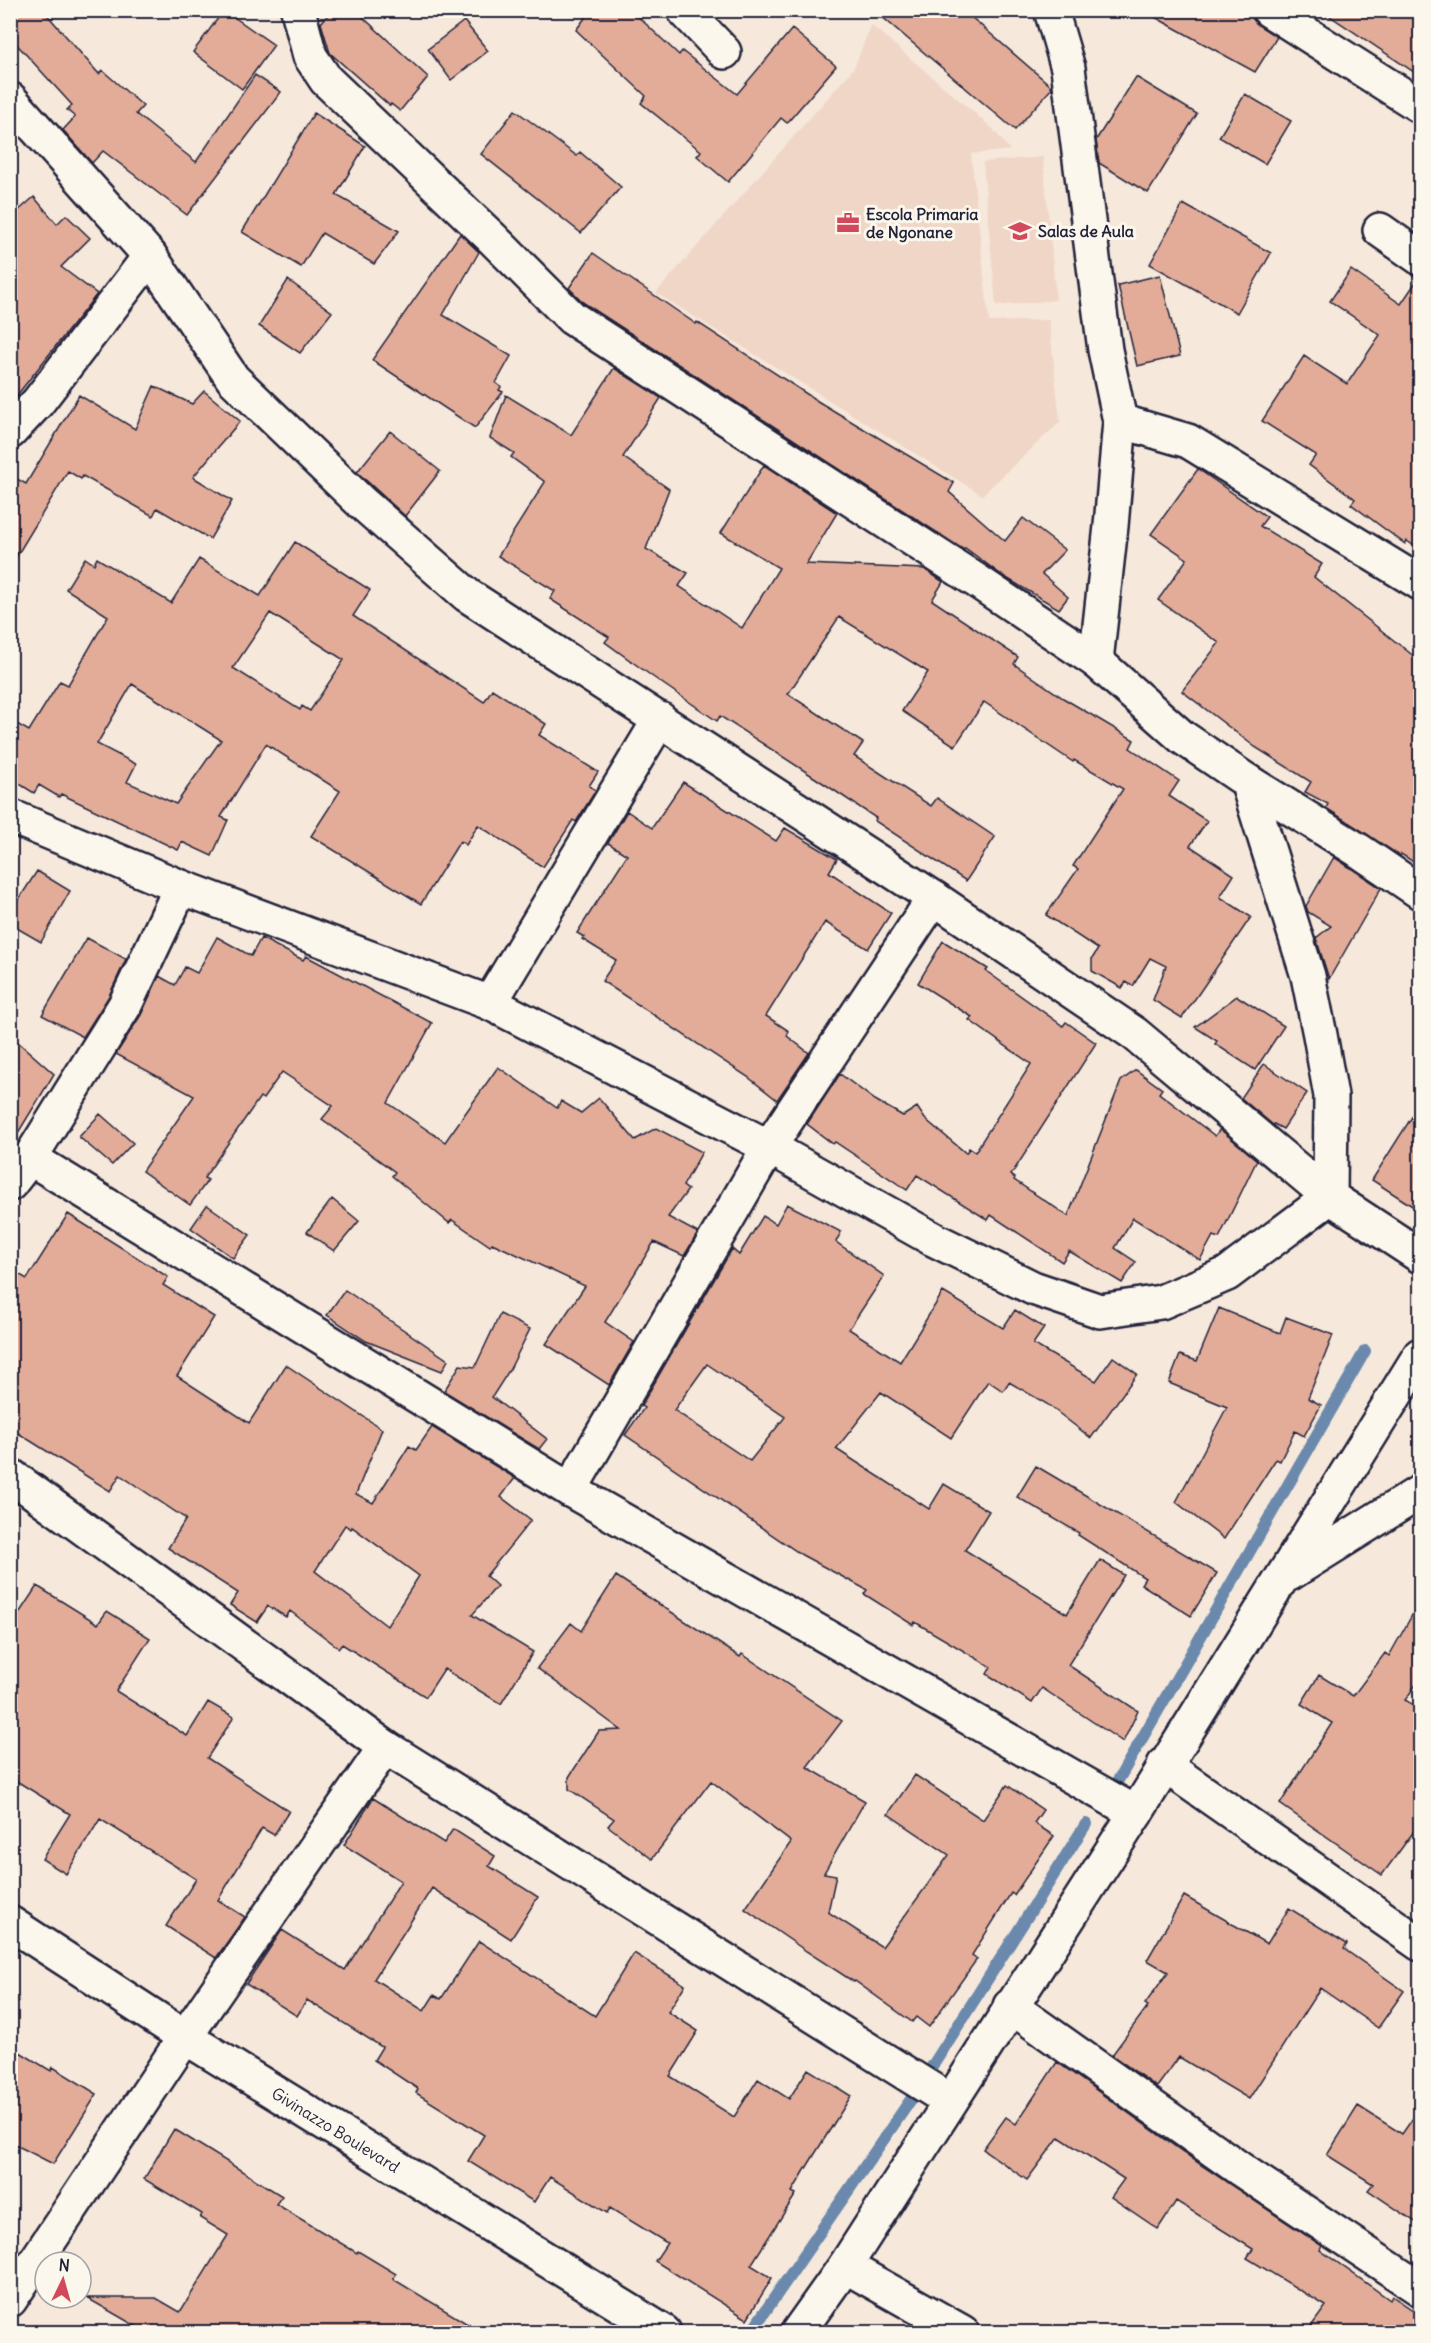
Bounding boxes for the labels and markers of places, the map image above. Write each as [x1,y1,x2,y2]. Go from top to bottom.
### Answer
place label: Escola Primaria de Ngonane [866,204,978,243]
office icon: Escola Primaria de Ngonane [835,210,861,236]
school or university icon: Salas de Aula [1007,218,1033,244]
place label: Salas de Aula [1038,221,1134,241]

